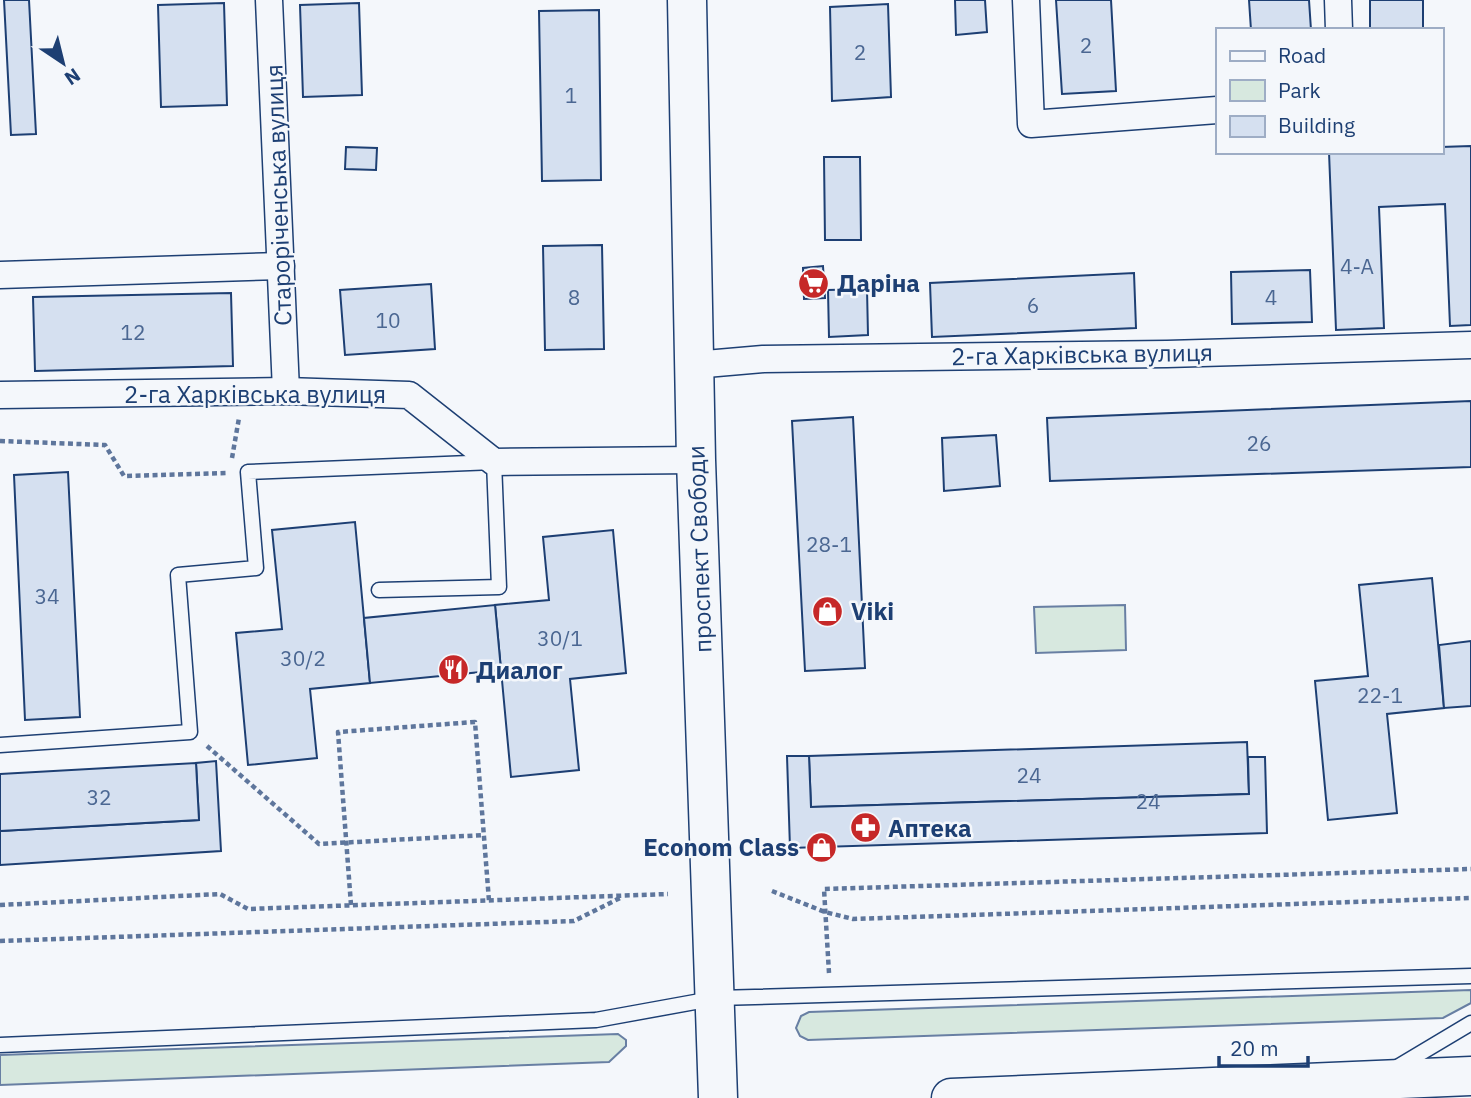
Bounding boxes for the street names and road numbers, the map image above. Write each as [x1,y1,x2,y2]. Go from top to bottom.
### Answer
street label: Староріченська вулиця [257,64,299,326]
street label: 2-га Харківська вулиця [951,336,1213,372]
street label: 2-га Харківська вулиця [124,378,386,410]
street label: проспект Свободи [679,445,719,653]

